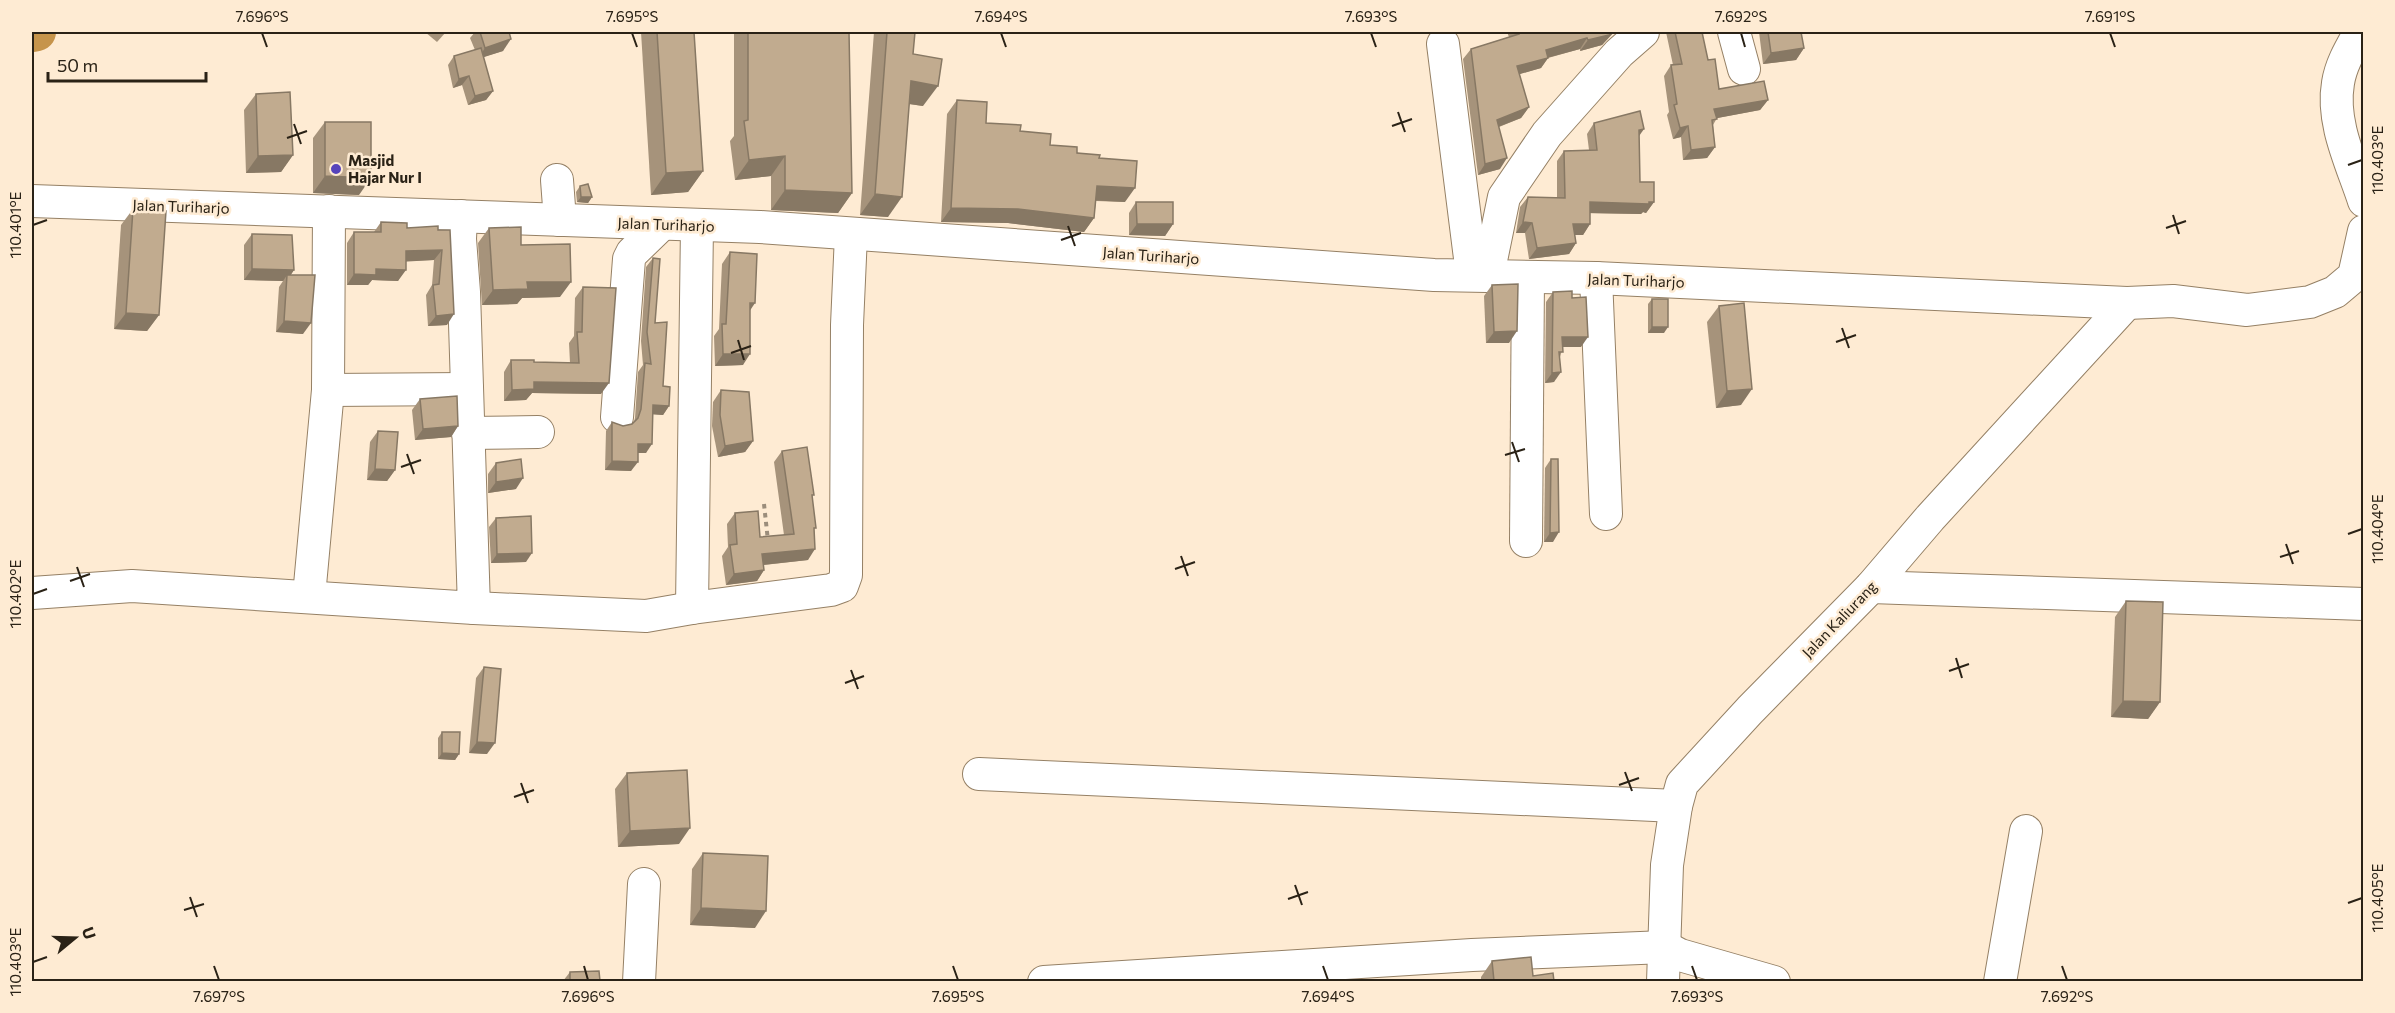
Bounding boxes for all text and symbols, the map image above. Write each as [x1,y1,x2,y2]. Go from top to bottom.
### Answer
text: 7.696°S [235,7,289,25]
text: 7.695°S [606,7,659,25]
text: 7.694°S [974,7,1028,25]
text: 7.693°S [1345,7,1397,25]
text: 7.692°S [1715,7,1767,25]
text: 7.691°S [2085,7,2135,25]
scale bar [48,45,206,83]
text: 50 m [57,54,98,76]
text: 110.403°E [2368,125,2386,194]
place label: Masjid Hajar Nur I [348,151,422,186]
marker: Masjid Hajar Nur I [329,162,343,176]
text: 110.401°E [6,191,24,258]
street label: Jalan Turiharjo [132,195,230,217]
street label: Jalan Turiharjo [617,213,715,235]
street label: Jalan Turiharjo [1102,243,1200,267]
street label: Jalan Turiharjo [1587,269,1685,291]
text: 110.404°E [2368,494,2386,564]
text: 110.402°E [6,559,24,628]
street label: Jalan Kaliurang [1798,577,1880,661]
text: 110.405°E [2368,863,2386,933]
north arrow [45,908,105,968]
text: U [79,924,101,942]
text: 110.403°E [6,927,24,996]
text: 7.697°S [193,987,245,1005]
text: 7.696°S [561,987,615,1005]
text: 7.695°S [932,987,985,1005]
text: 7.694°S [1301,987,1355,1005]
text: 7.693°S [1671,987,1723,1005]
text: 7.692°S [2041,987,2093,1005]

